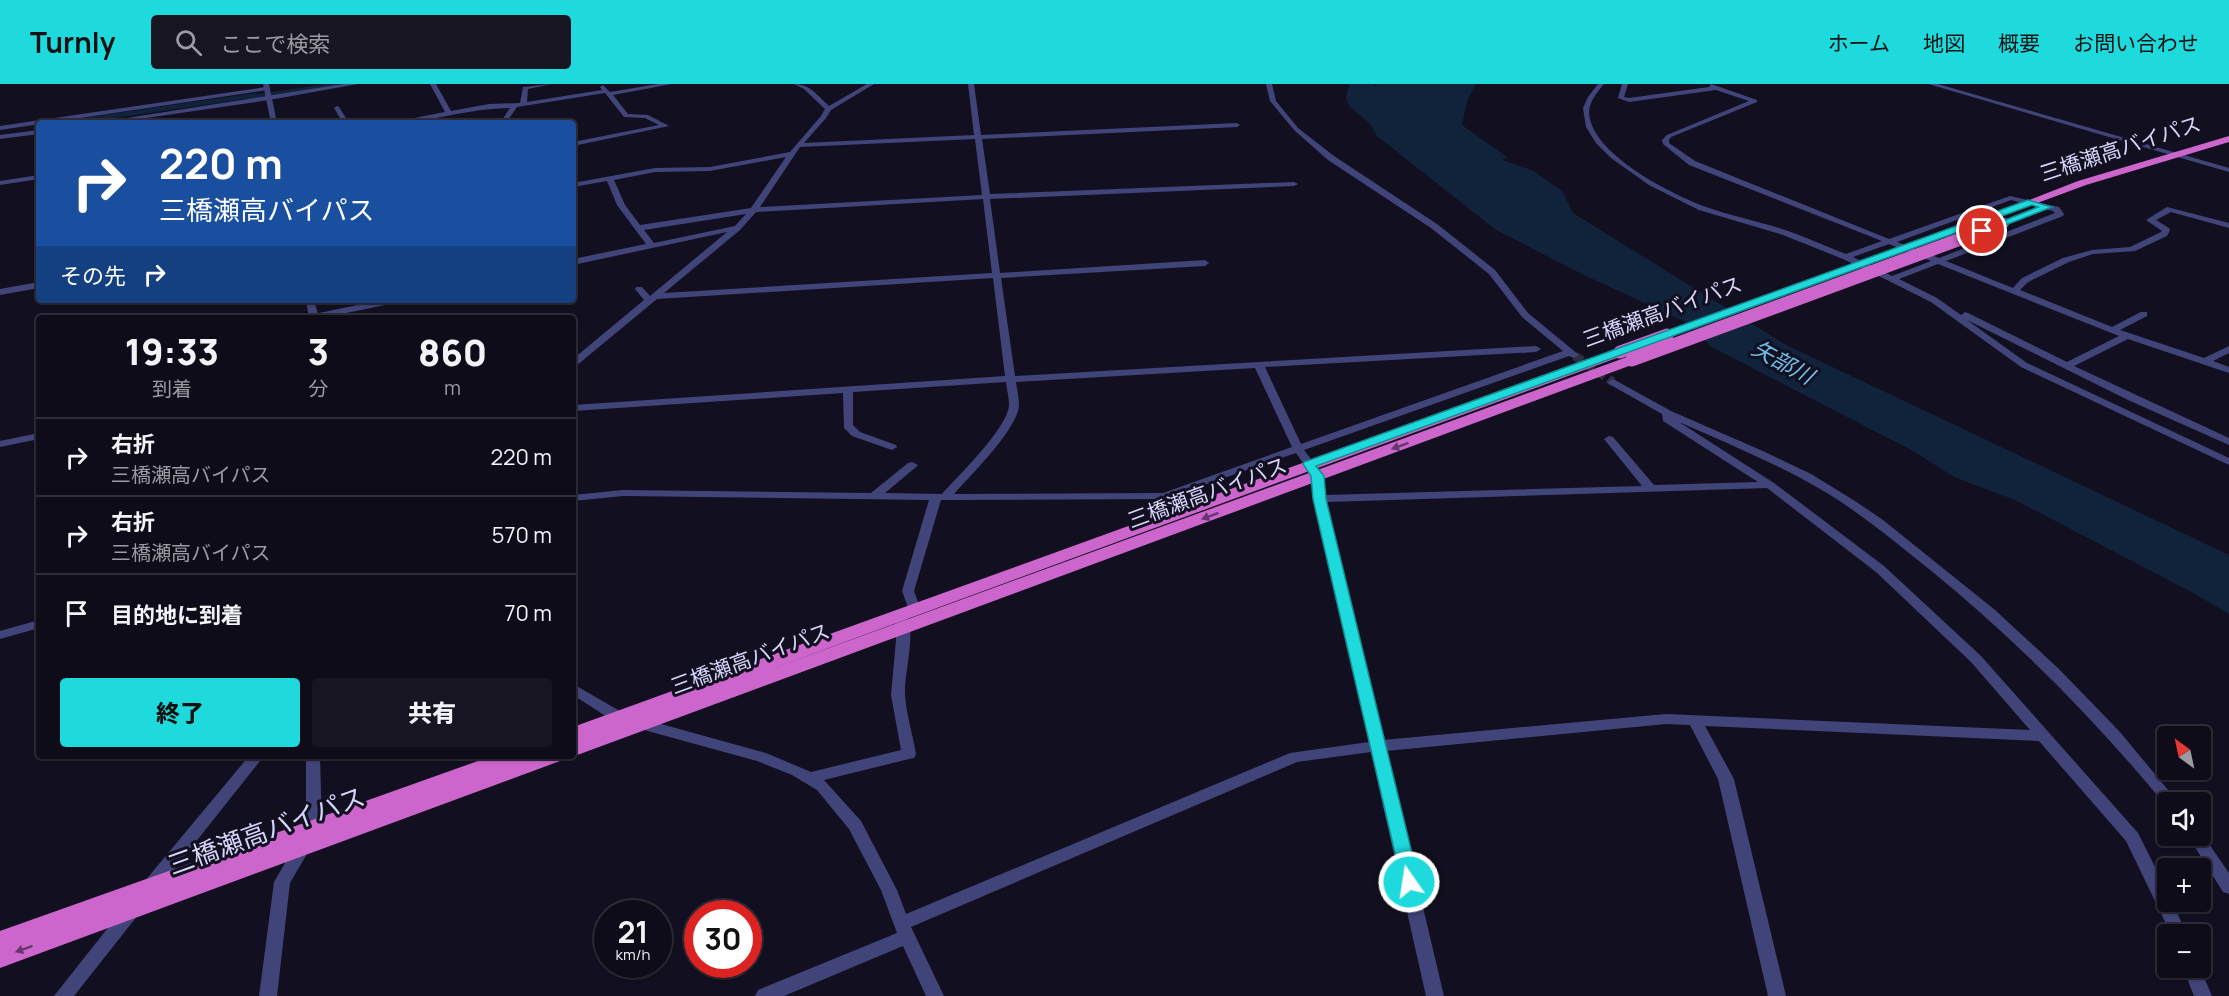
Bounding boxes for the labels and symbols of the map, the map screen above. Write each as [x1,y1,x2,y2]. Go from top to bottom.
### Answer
street label: 三橋瀬高バイパス [2036,109,2204,187]
pin [1956,205,2007,256]
street label: 三橋瀬高バイパス [1578,269,1746,353]
water label: 矢部川 [1747,333,1821,392]
one-way arrow [1391,441,1409,451]
street label: 三橋瀬高バイパス [1123,450,1291,534]
one-way arrow [1201,512,1219,522]
street label: 三橋瀬高バイパス [666,616,834,700]
north arrow [2157,726,2211,780]
street label: 三橋瀬高バイパス [162,778,370,882]
position arrow [1377,850,1441,914]
speed limit sign: 30 [684,900,762,978]
one-way arrow [15,945,33,954]

